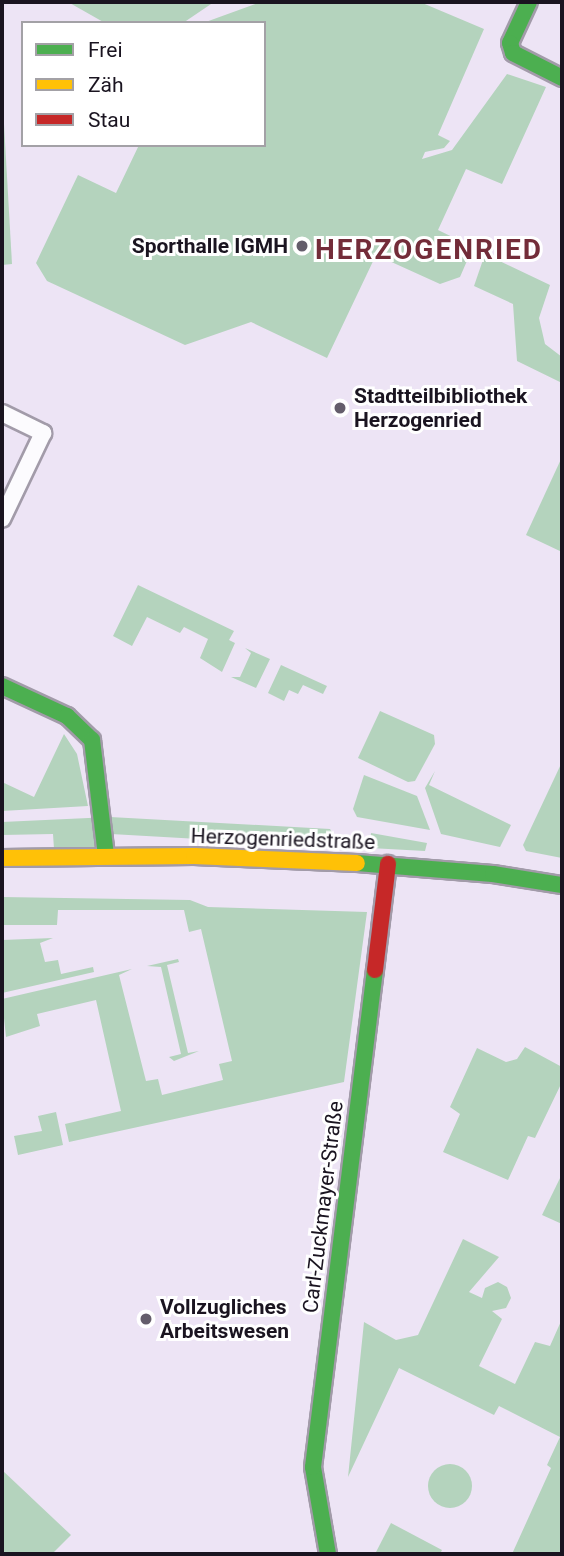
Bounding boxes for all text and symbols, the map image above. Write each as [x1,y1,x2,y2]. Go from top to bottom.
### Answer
legend [21,21,266,147]
text: Frei [88,38,123,62]
text: Zäh [88,73,124,97]
text: Stau [88,108,130,132]
place label: Sporthalle IGMH [132,233,288,259]
district label: HERZOGENRIED [316,233,542,267]
marker: Sporthalle IGMH [294,238,310,254]
place label: Stadtteilbibliothek Herzogenried [354,383,527,433]
marker: Stadtteilbibliothek Herzogenried [332,400,348,416]
street label: Herzogenriedstraße [190,823,376,855]
street label: Carl-Zuckmayer-Straße [297,1100,349,1314]
place label: Vollzugliches Arbeitswesen [160,1294,289,1344]
marker: Vollzugliches Arbeitswesen [138,1311,154,1327]

